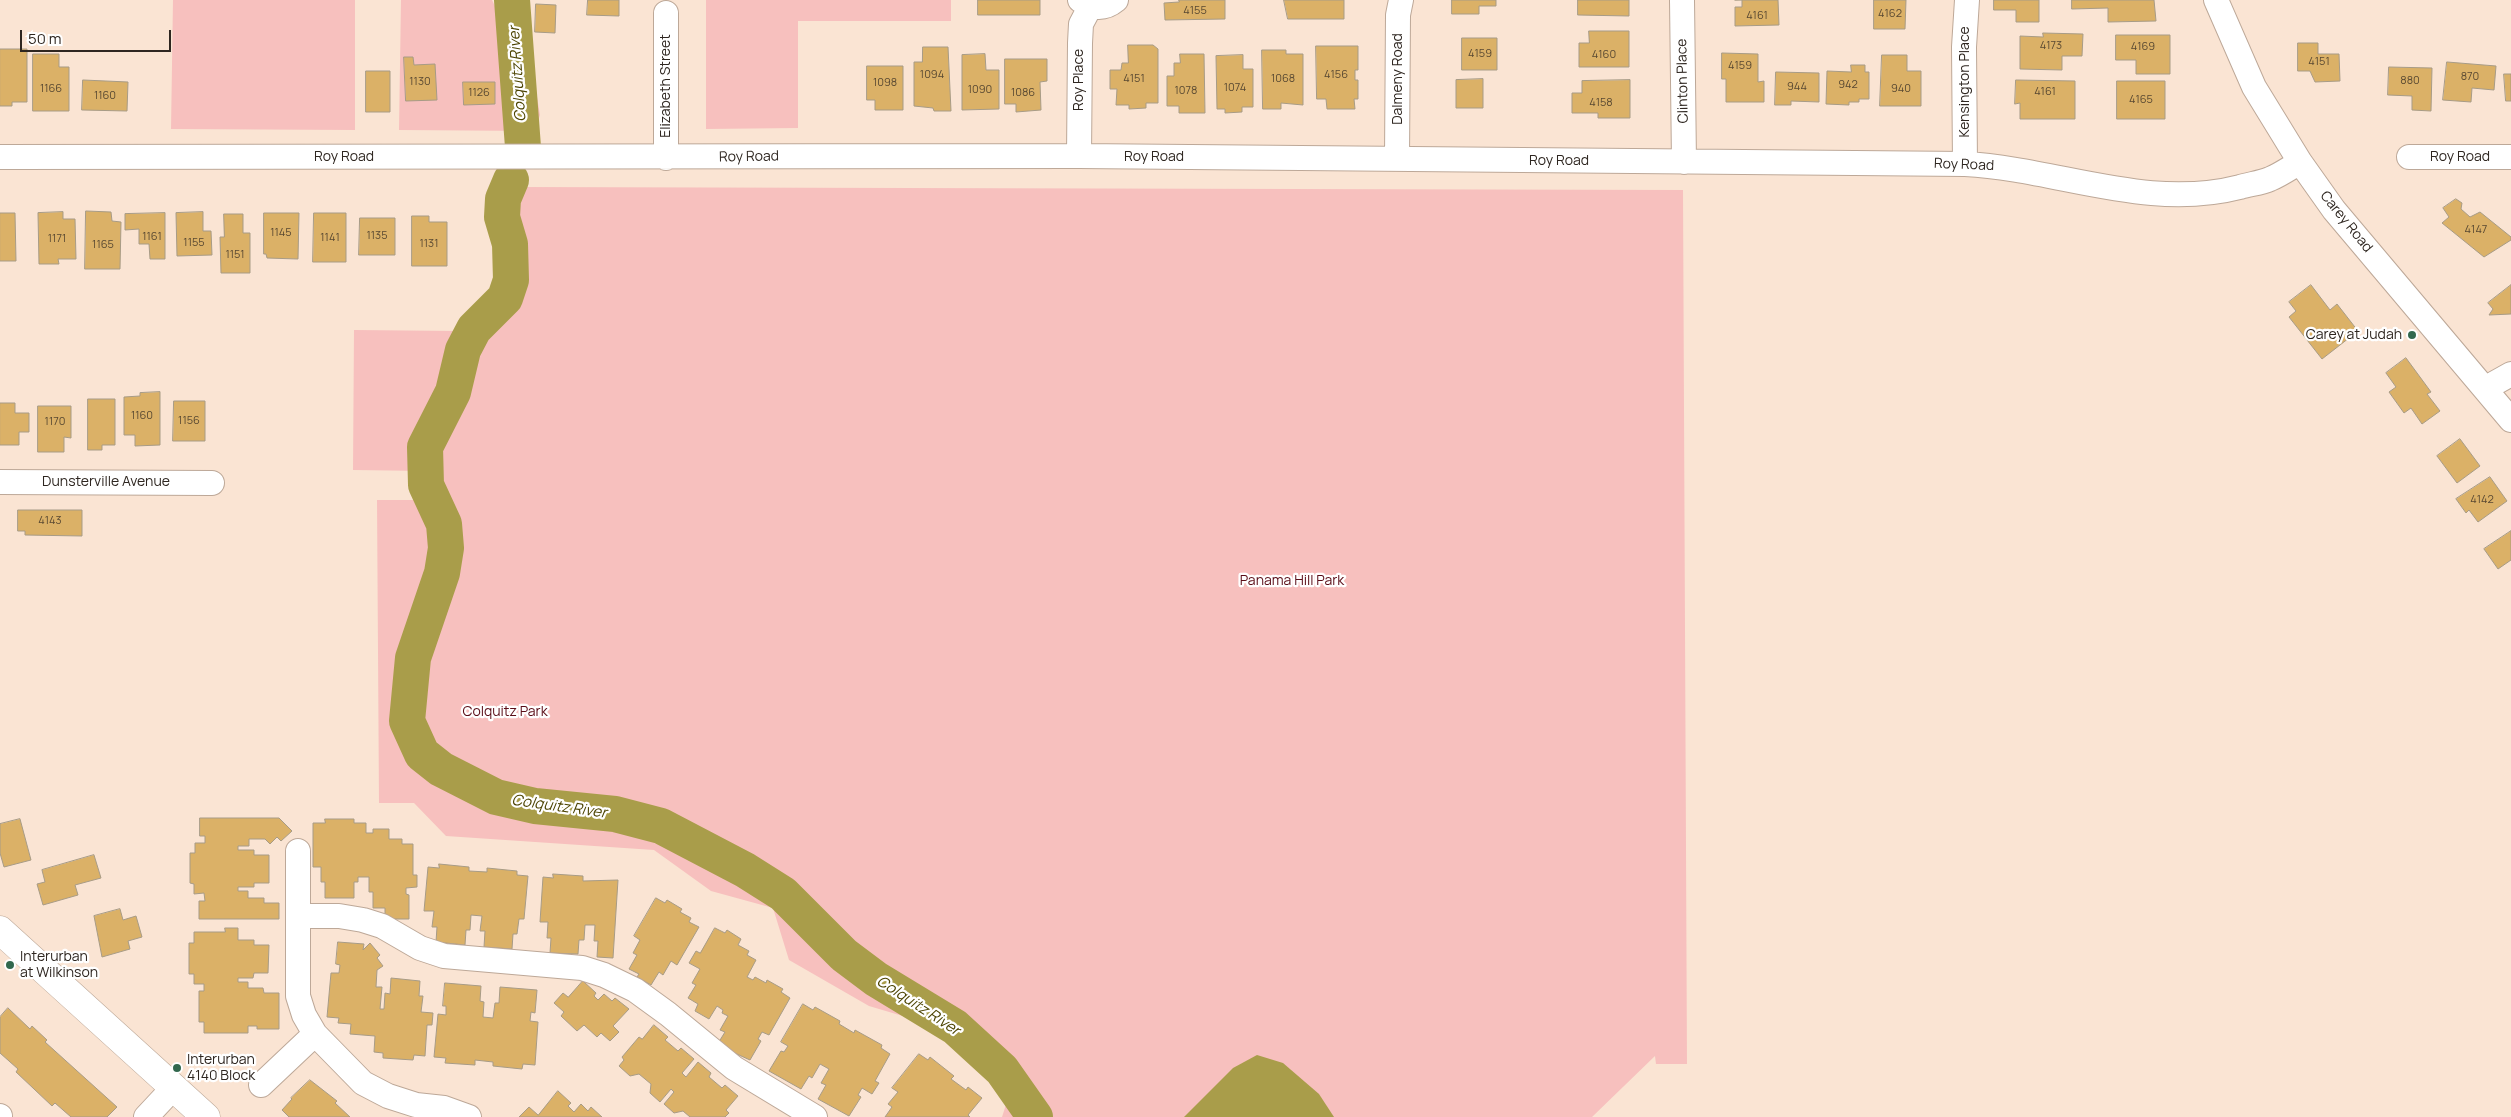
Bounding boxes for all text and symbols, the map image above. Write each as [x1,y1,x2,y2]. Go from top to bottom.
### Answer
house number: 4155 [1183,4,1207,18]
house number: 4162 [1878,7,1902,21]
house number: 4161 [1746,9,1768,23]
scale bar [22,20,174,52]
water label: Colquitz River [506,26,530,122]
street label: Kensington Place [1957,26,1973,138]
text: 50 m [28,28,62,49]
street label: Dalmeny Road [1390,33,1406,125]
street label: Elizabeth Street [658,34,674,138]
street label: Clinton Place [1674,38,1692,124]
house number: 4173 [2040,39,2062,53]
house number: 4169 [2131,40,2155,54]
house number: 4159 [1468,47,1492,61]
house number: 4160 [1592,48,1616,62]
street label: Roy Place [1071,49,1087,111]
house number: 4151 [2308,55,2330,69]
house number: 4159 [1728,59,1752,73]
house number: 1094 [920,68,944,82]
house number: 4156 [1324,68,1348,82]
house number: 870 [2461,70,2479,84]
house number: 4151 [1123,72,1145,86]
house number: 1068 [1271,72,1295,86]
house number: 880 [2400,74,2420,88]
house number: 1130 [409,75,431,89]
house number: 1098 [873,76,897,90]
house number: 942 [1838,78,1858,92]
house number: 944 [1787,80,1807,94]
house number: 1074 [1224,81,1246,95]
house number: 1166 [40,82,62,96]
house number: 940 [1891,82,1911,96]
house number: 1090 [968,83,992,97]
house number: 1078 [1175,84,1197,98]
house number: 4161 [2034,85,2056,99]
house number: 1126 [468,86,490,100]
house number: 1086 [1011,86,1035,100]
house number: 1160 [94,89,116,103]
house number: 4165 [2129,93,2153,107]
house number: 4158 [1589,96,1613,110]
street label: Roy Road [719,148,779,166]
street label: Roy Road [314,149,374,165]
street label: Roy Road [1124,149,1184,165]
street label: Roy Road [2430,149,2490,165]
street label: Roy Road [1529,153,1589,169]
street label: Roy Road [1934,156,1994,174]
street label: Carey Road [2316,188,2376,256]
house number: 4147 [2465,223,2487,237]
house number: 1145 [270,226,292,240]
house number: 1135 [366,229,388,243]
house number: 1161 [142,230,162,244]
house number: 1141 [320,231,340,245]
house number: 1171 [48,232,66,246]
house number: 1155 [183,236,205,250]
house number: 1131 [420,237,438,251]
house number: 1165 [92,238,114,252]
house number: 1151 [225,248,245,262]
place label: Carey at Judah [2306,327,2402,343]
marker: Carey at Judah [2406,329,2418,341]
house number: 1160 [131,409,153,423]
house number: 1156 [178,414,200,428]
house number: 1170 [45,415,65,429]
street label: Dunsterville Avenue [42,474,170,490]
house number: 4142 [2470,493,2494,507]
house number: 4143 [38,514,62,528]
park label: Panama Hill Park [1240,573,1344,589]
park label: Colquitz Park [462,704,548,720]
water label: Colquitz River [510,791,608,823]
place label: Interurban at Wilkinson [20,949,98,982]
marker: Interurban at Wilkinson [4,959,16,971]
water label: Colquitz River [873,972,963,1040]
place label: Interurban 4140 Block [187,1052,255,1084]
marker: Interurban 4140 Block [171,1062,183,1074]

